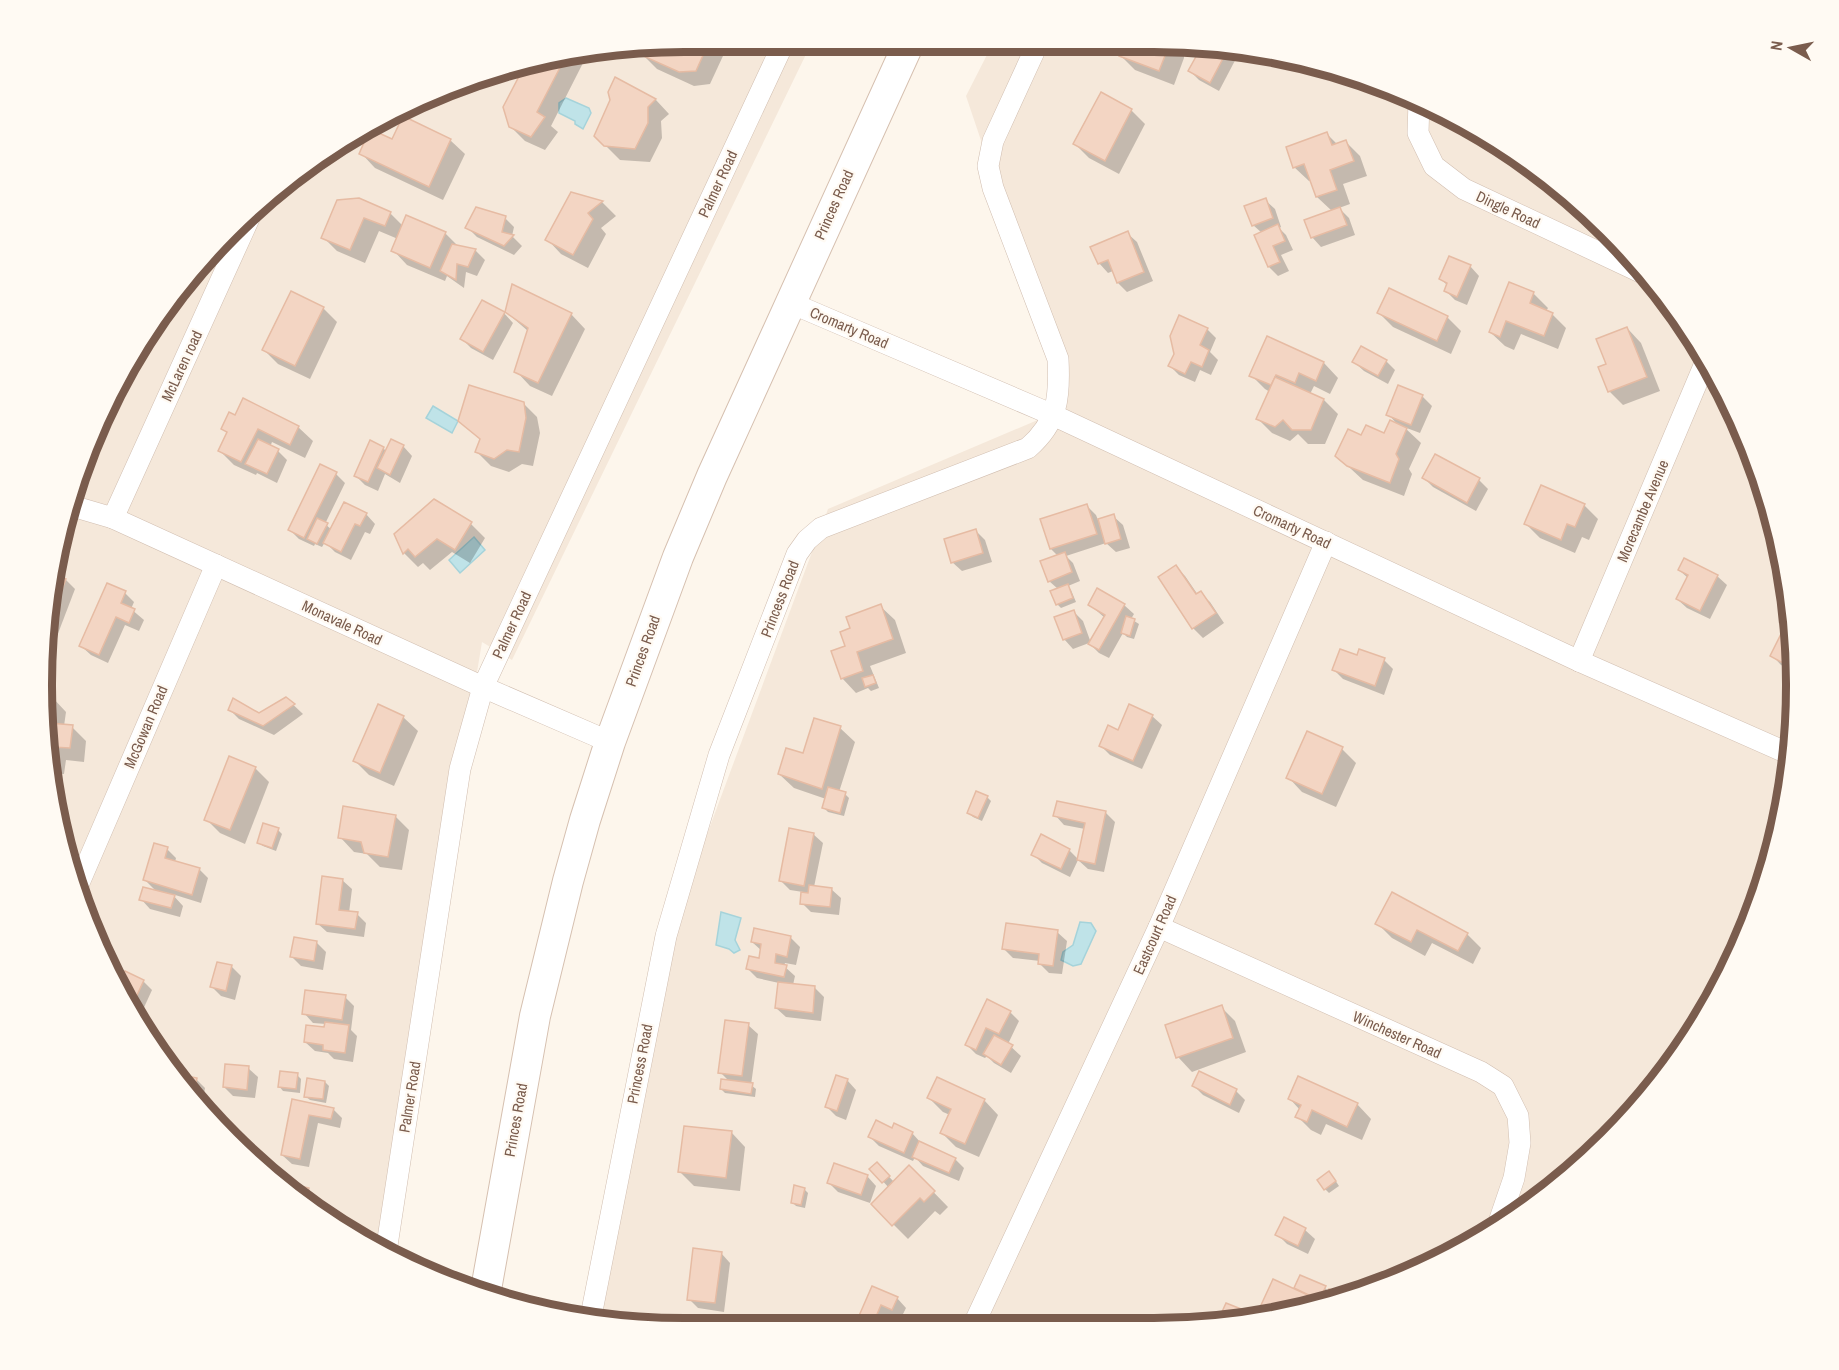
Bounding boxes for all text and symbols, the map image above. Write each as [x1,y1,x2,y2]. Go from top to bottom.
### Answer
north arrow [1761,18,1821,78]
text: N [1765,39,1788,52]
street label: Palmer Road [693,147,742,221]
street label: Princes Road [809,166,858,243]
street label: Dingle Road [1473,186,1544,234]
street label: Cromarty Road [807,302,892,353]
street label: McLaren road [156,327,207,405]
street label: Morecambe Avenue [1612,456,1674,565]
street label: Cromarty Road [1250,499,1334,554]
street label: Princess Road [755,557,804,640]
street label: Palmer Road [487,588,536,662]
street label: Monavale Road [299,595,386,650]
street label: Princes Road [620,612,665,689]
street label: McGowan Road [119,682,172,771]
street label: Eastcourt Road [1128,892,1181,978]
street label: Winchester Road [1350,1006,1445,1063]
street label: Princess Road [622,1022,658,1106]
street label: Palmer Road [394,1060,425,1134]
street label: Princes Road [499,1081,532,1158]

